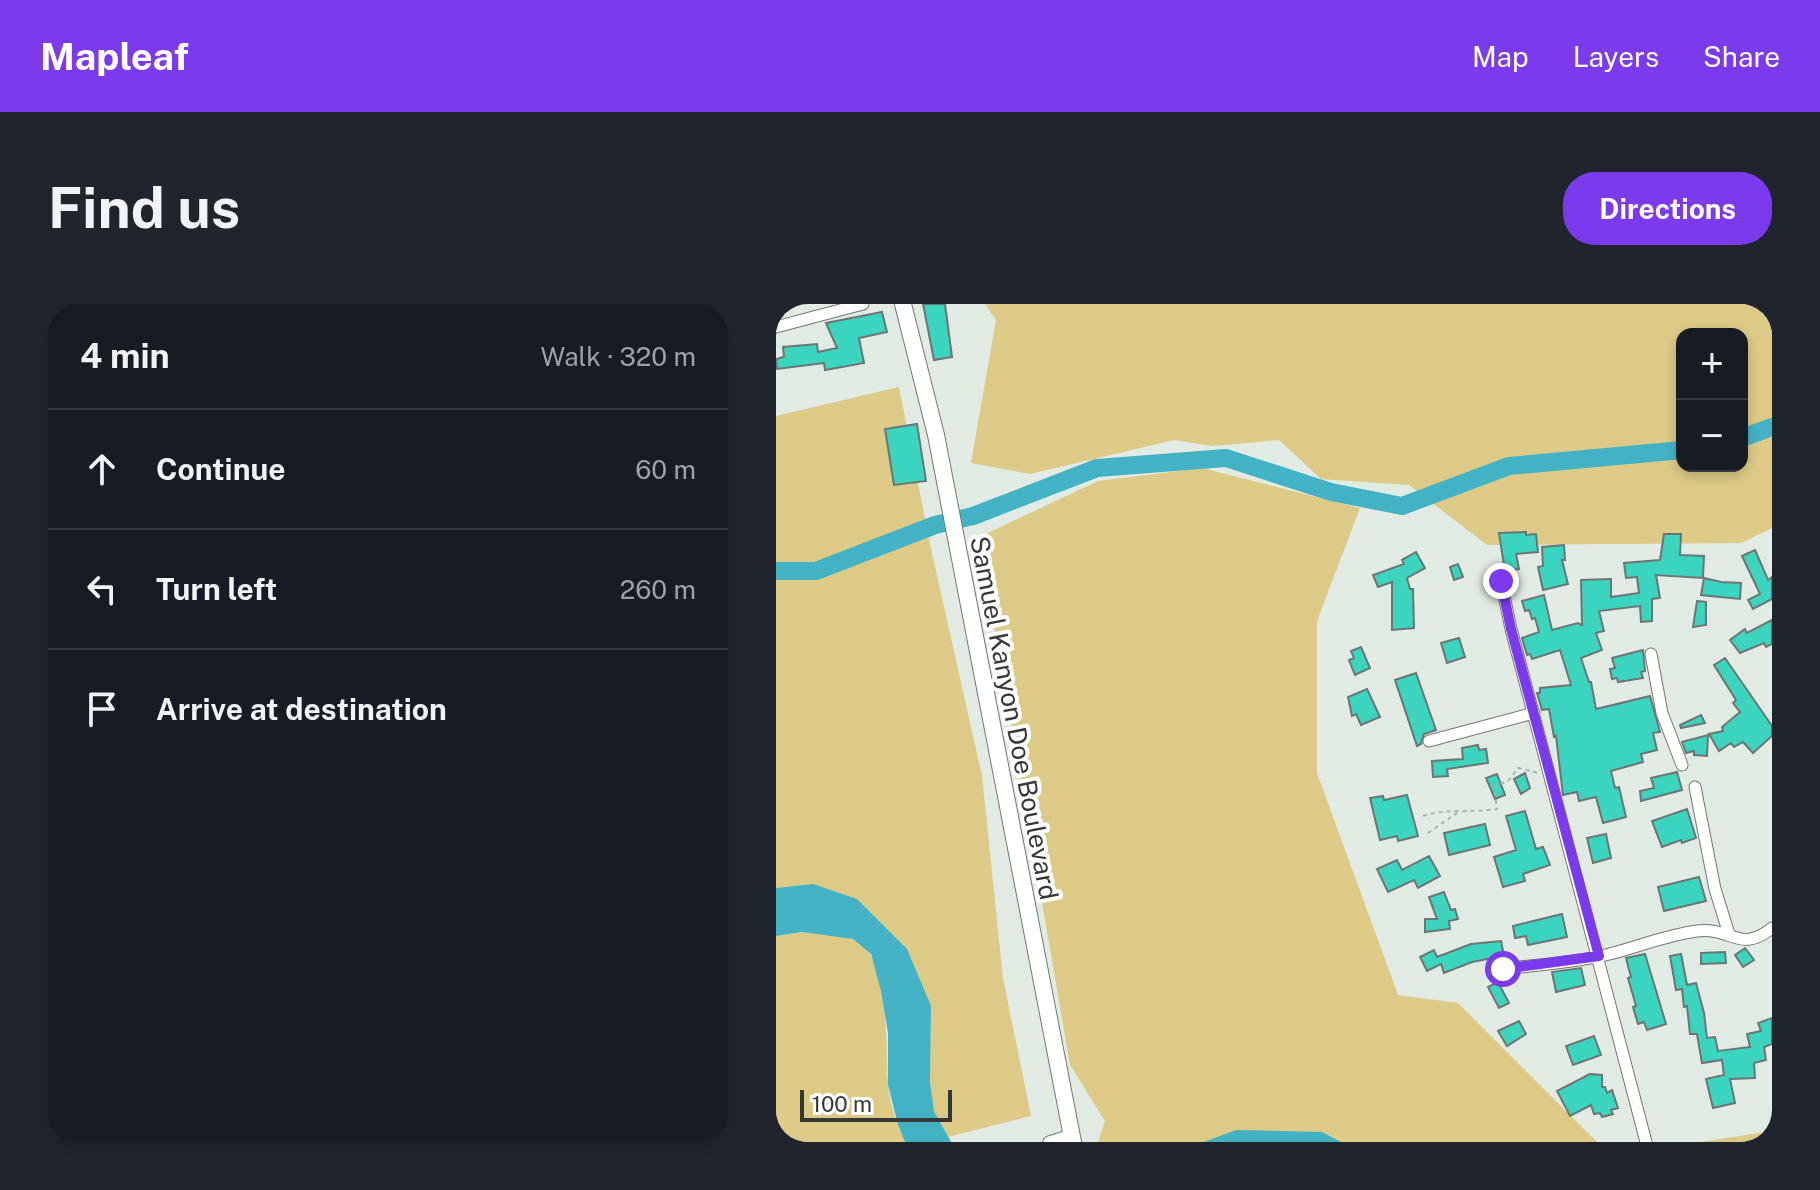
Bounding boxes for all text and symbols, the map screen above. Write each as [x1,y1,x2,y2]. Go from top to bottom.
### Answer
text: Mapleaf [40,34,189,79]
text: Map [1472,40,1529,73]
text: Layers [1573,40,1659,73]
text: Share [1703,40,1780,73]
button: Directions [1563,172,1772,245]
text: Find us [48,175,240,241]
map controls [1676,328,1748,472]
button: + [1676,328,1748,400]
text: 4 min [80,336,170,376]
text: Walk · 320 m [541,341,696,372]
button: − [1676,400,1748,472]
icon: ahead [80,447,124,491]
text: Continue [156,451,286,487]
text: 60 m [635,454,696,485]
street label: Samuel Kanyon Doe Boulevard [964,533,1065,902]
route end [1483,563,1519,599]
icon: left [80,567,124,611]
text: Turn left [156,571,277,607]
text: 260 m [620,574,696,605]
icon: arrive [80,687,124,731]
text: Arrive at destination [156,691,447,727]
route start [1485,951,1521,987]
scale bar [800,1086,952,1122]
text: 100 m [812,1091,872,1117]

